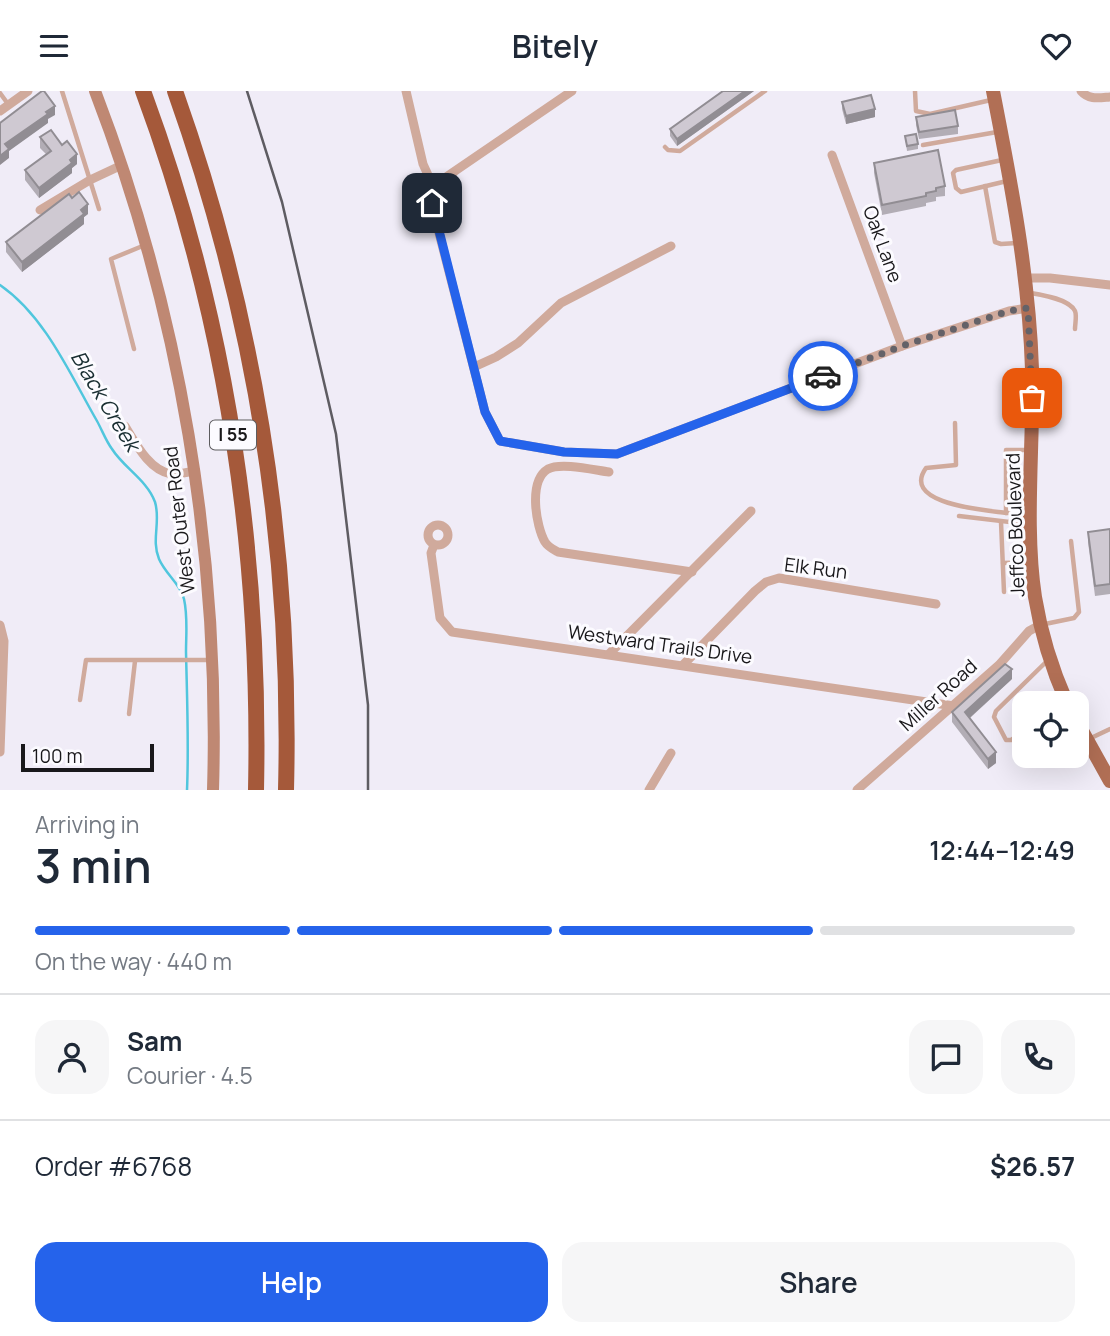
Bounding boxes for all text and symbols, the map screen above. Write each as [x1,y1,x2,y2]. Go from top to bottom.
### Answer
text: Bitely [512,24,598,68]
icon: menu [35,27,73,65]
icon: heart [1037,27,1075,65]
pin [402,173,462,233]
icon: home [413,184,451,222]
street label: Oak Lane [857,202,909,286]
courier [788,341,858,411]
water label: Black Creek [65,345,148,458]
icon: car [804,357,842,395]
pin [1002,368,1062,428]
icon: bag [1013,379,1051,417]
road number: I 55 [210,421,256,449]
street label: West Outer Road [157,445,201,595]
street label: Jeffco Boulevard [999,452,1031,598]
street label: Elk Run [783,551,849,585]
street label: Westward Trails Drive [566,618,754,670]
street label: Miller Road [894,653,982,737]
map controls [1012,691,1089,768]
button: locate [1012,691,1089,768]
scale bar [21,741,154,773]
text: 100 m [32,743,83,769]
text: Arriving in [35,808,140,840]
text: 12:44–12:49 [929,832,1075,868]
text: 3 min [35,834,152,897]
text: On the way · 440 m [35,945,232,977]
button: person [35,1020,109,1094]
button: chat [909,1020,983,1094]
button: phone [1001,1020,1075,1094]
text: Sam [127,1023,182,1059]
text: Courier · 4.5 [127,1059,253,1091]
text: Order #6768 [35,1148,192,1184]
text: $26.57 [990,1148,1075,1184]
button: Help [35,1242,548,1322]
button: Share [562,1242,1075,1322]

